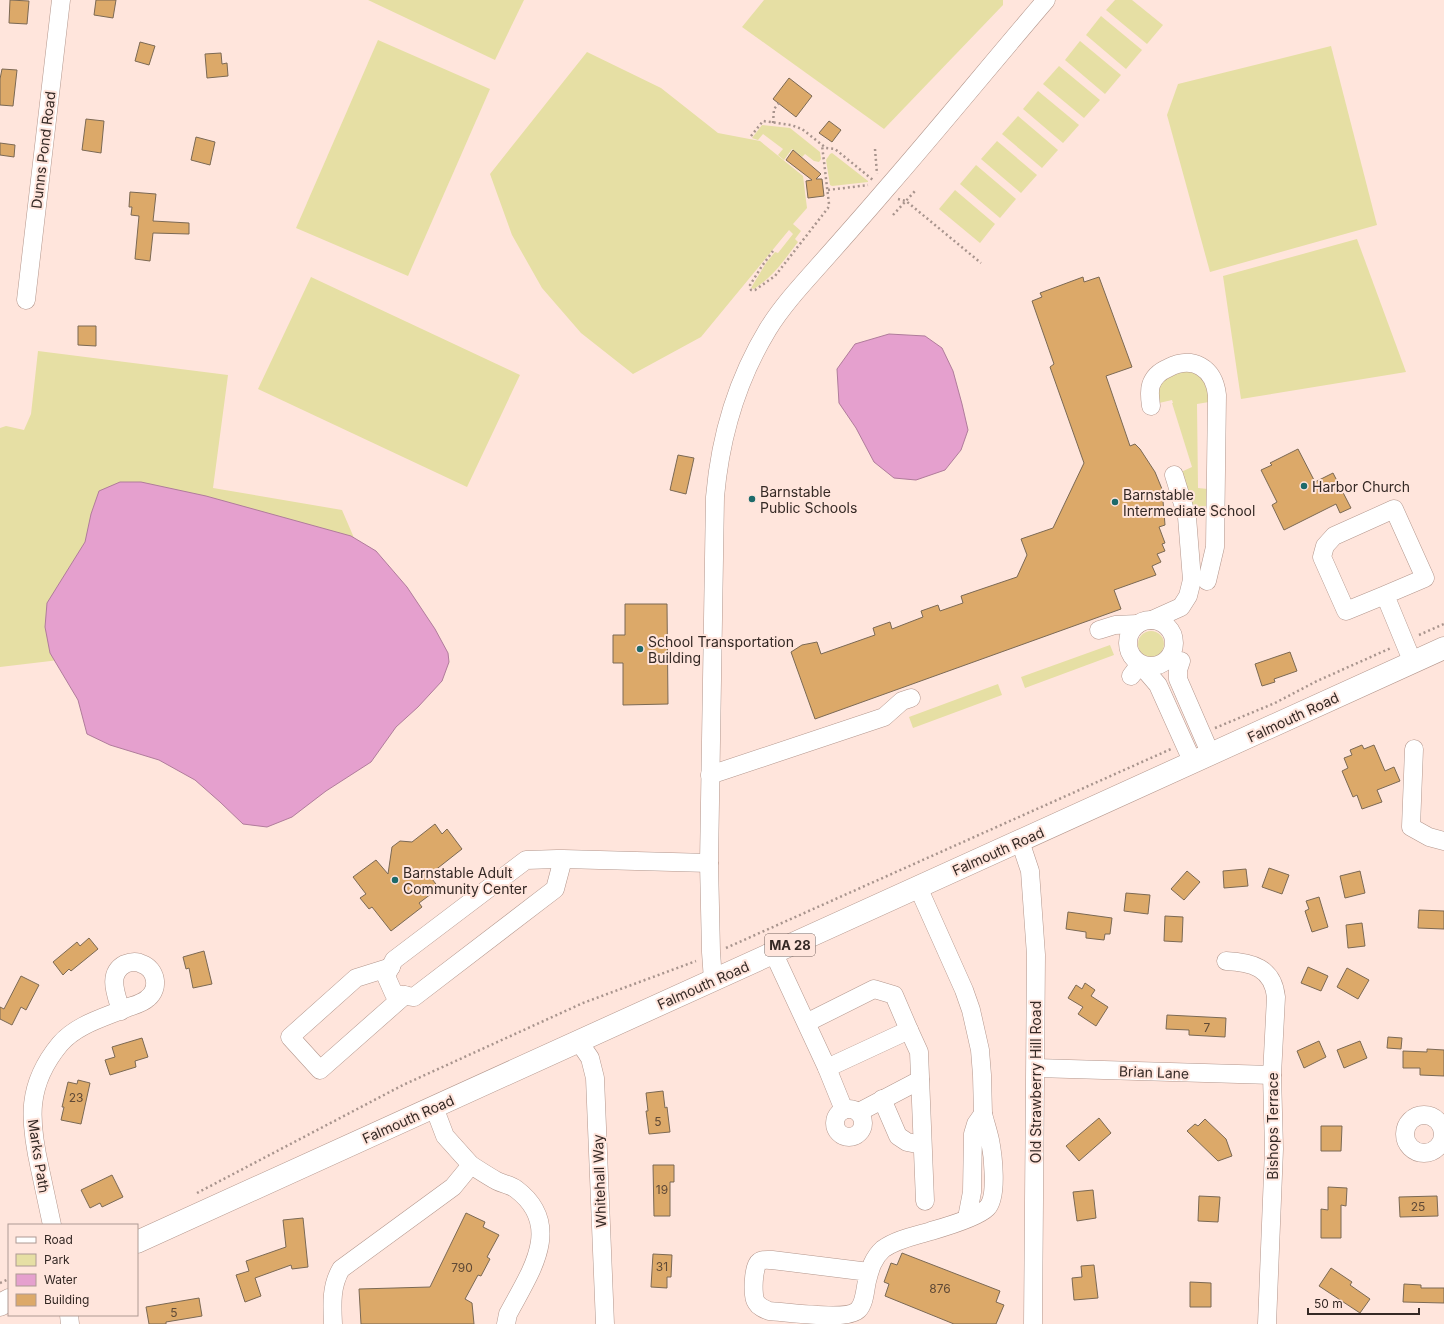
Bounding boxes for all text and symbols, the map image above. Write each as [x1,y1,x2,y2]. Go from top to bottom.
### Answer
street label: Dunns Pond Road [27,90,59,210]
place label: Harbor Church [1312,478,1410,495]
marker: Harbor Church [1299,481,1309,491]
place label: Barnstable Public Schools [760,483,857,516]
place label: Barnstable Intermediate School [1123,486,1255,519]
marker: Barnstable Public Schools [747,494,757,504]
marker: Barnstable Intermediate School [1110,497,1120,507]
place label: School Transportation Building [648,633,794,666]
marker: School Transportation Building [635,644,645,654]
street label: Falmouth Road [1245,688,1341,746]
street label: Falmouth Road [949,823,1047,879]
place label: Barnstable Adult Community Center [403,864,527,897]
marker: Barnstable Adult Community Center [390,875,400,885]
road number: MA 28 [765,934,815,956]
street label: Falmouth Road [654,957,752,1013]
street label: Old Strawberry Hill Road [1027,1001,1044,1163]
house number: 7 [1204,1020,1211,1035]
street label: Brian Lane [1119,1062,1189,1082]
street label: Bishops Terrace [1264,1072,1281,1180]
house number: 23 [69,1090,83,1105]
street label: Falmouth Road [359,1091,457,1147]
house number: 5 [654,1114,662,1129]
street label: Marks Path [25,1118,53,1194]
street label: Whitehall Way [589,1134,609,1228]
house number: 19 [656,1182,668,1197]
house number: 25 [1411,1199,1425,1214]
legend [8,1224,138,1316]
text: Road [44,1232,73,1247]
text: Park [44,1252,70,1267]
house number: 31 [656,1259,668,1274]
house number: 790 [451,1260,473,1275]
text: Water [44,1272,78,1287]
house number: 876 [929,1281,951,1296]
scale bar [1308,1290,1419,1316]
text: Building [44,1292,89,1307]
text: 50 m [1314,1296,1343,1311]
house number: 5 [170,1305,178,1320]

